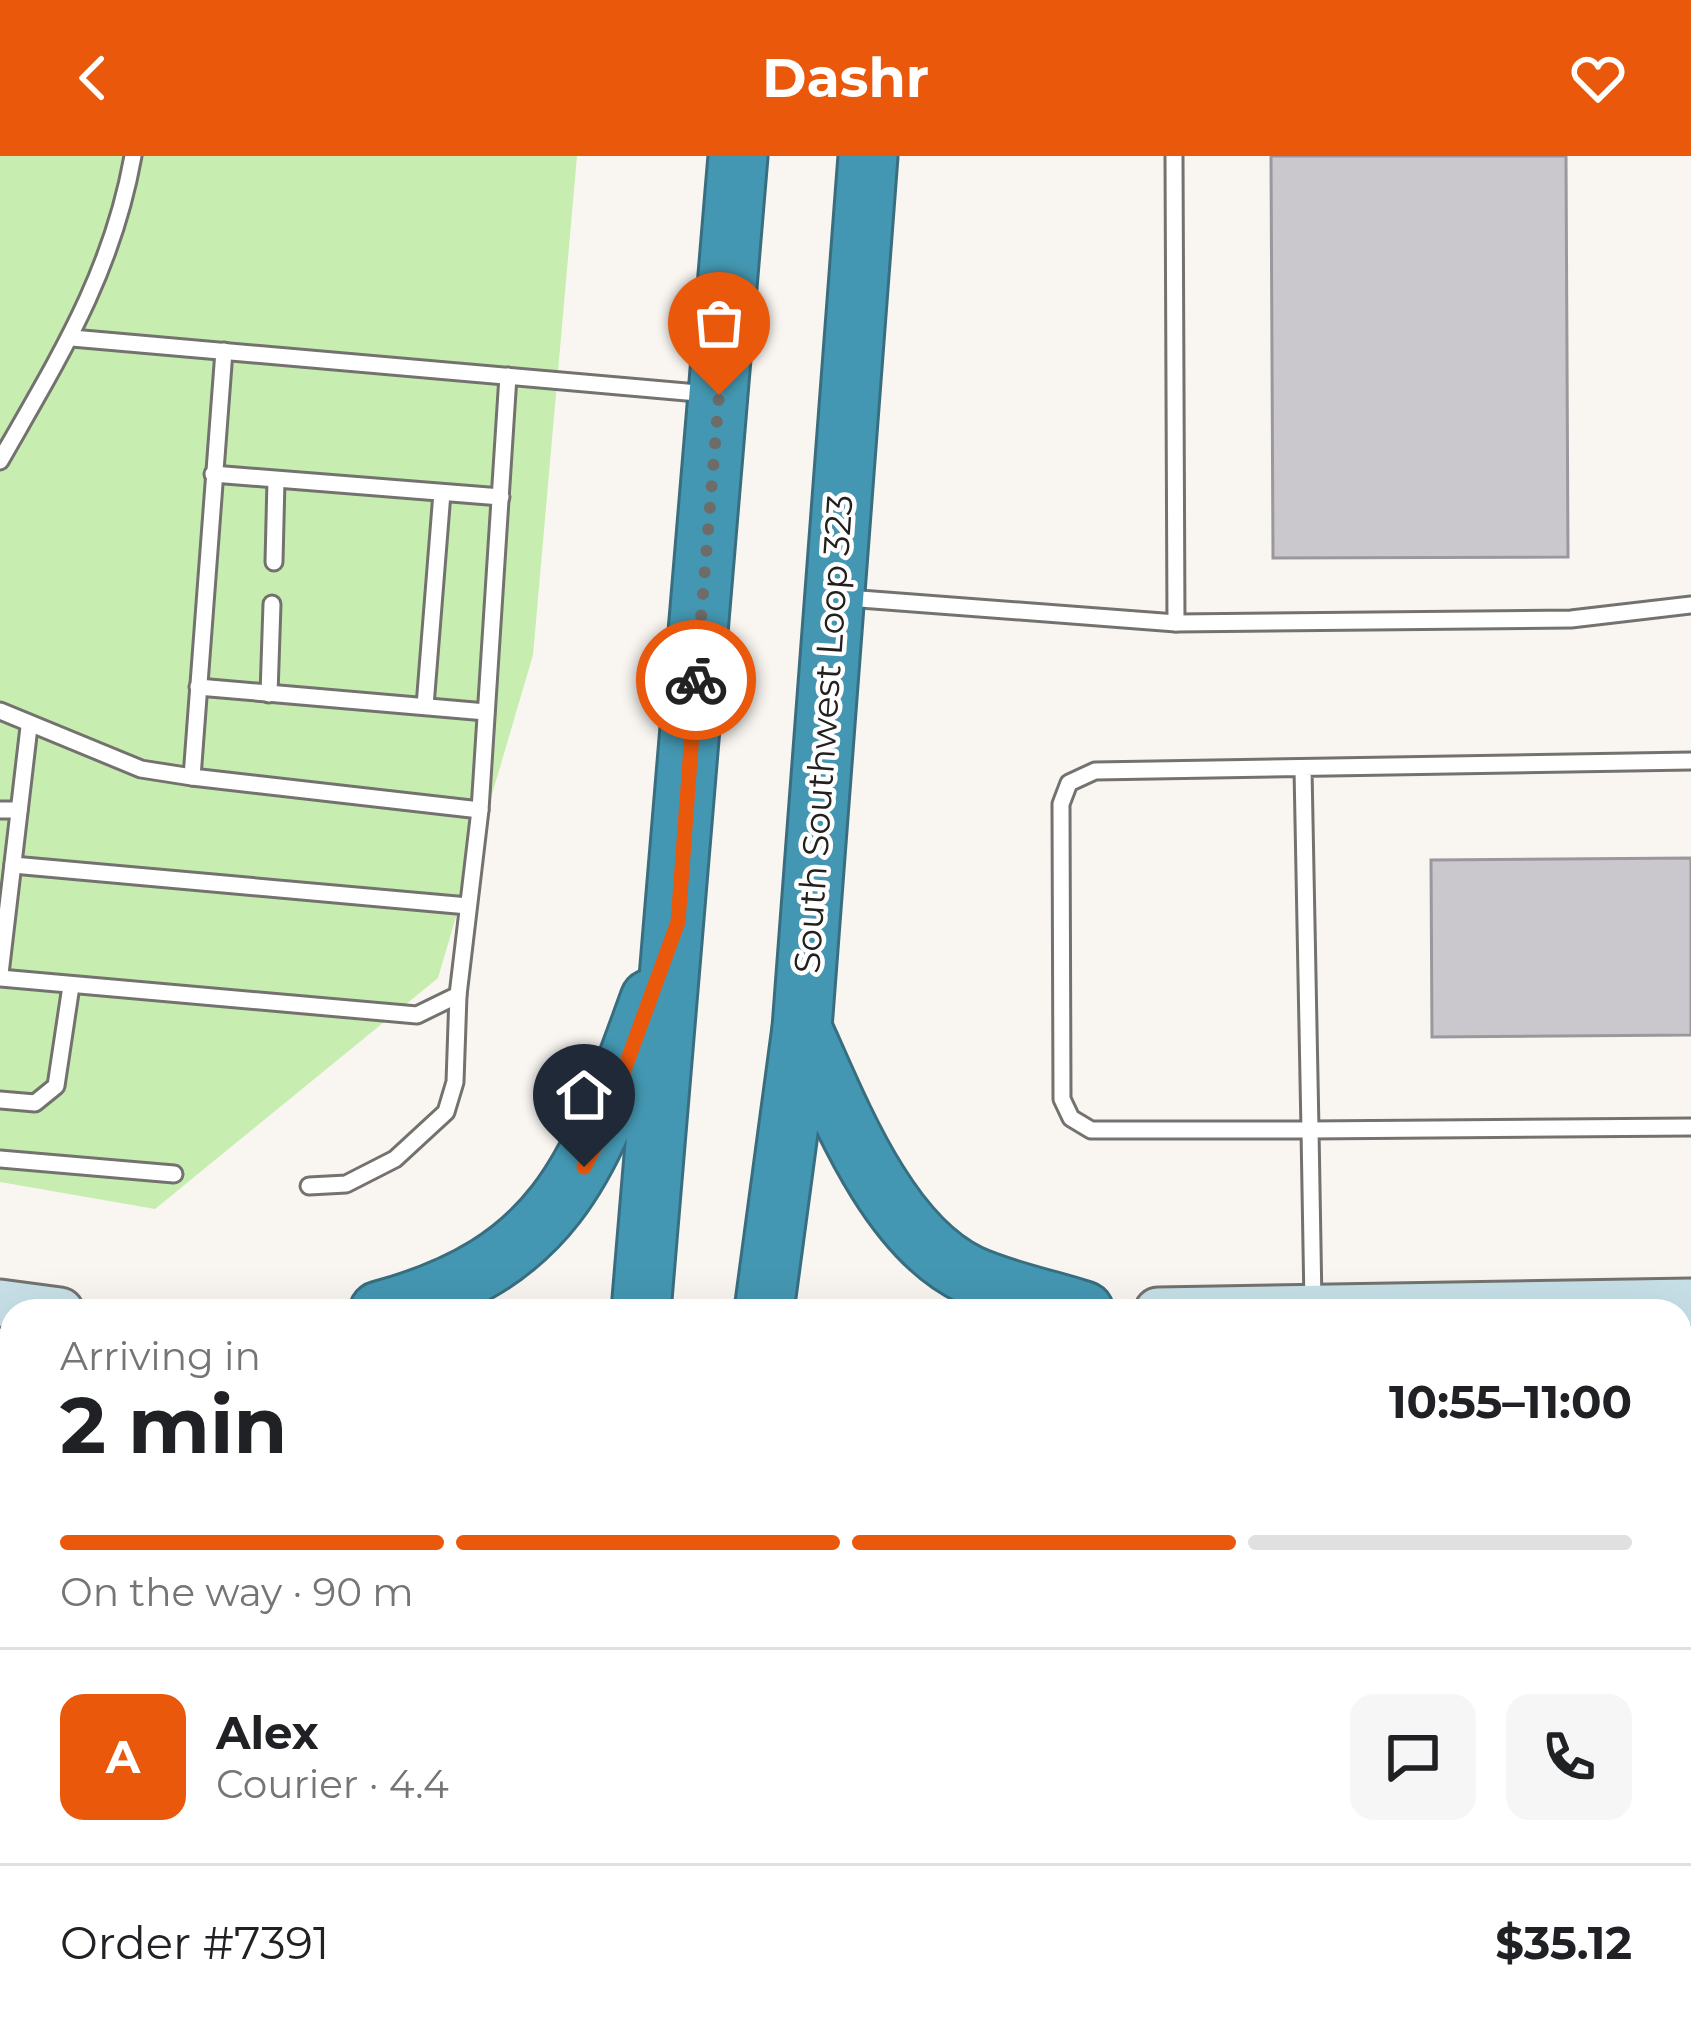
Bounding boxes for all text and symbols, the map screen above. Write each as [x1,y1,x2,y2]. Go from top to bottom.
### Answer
icon: back [60,45,126,111]
text: Dashr [762,45,929,111]
icon: heart [1565,45,1631,111]
pin [668,272,770,395]
icon: bag [686,290,752,356]
street label: South Southwest Loop 323 [784,493,862,975]
courier [636,620,756,740]
icon: bike [663,647,729,713]
pin [533,1044,635,1167]
icon: home [551,1062,617,1128]
text: Arriving in [60,1332,261,1380]
text: 10:55–11:00 [1389,1374,1632,1429]
text: 2 min [60,1377,287,1473]
text: On the way · 90 m [60,1568,414,1616]
button: chat [1350,1694,1476,1820]
button: phone [1506,1694,1632,1820]
text: Alex [216,1705,319,1760]
text: A [106,1729,140,1784]
text: Courier · 4.4 [216,1760,449,1808]
text: Order #7391 [60,1915,329,1970]
text: $35.12 [1495,1915,1632,1970]

